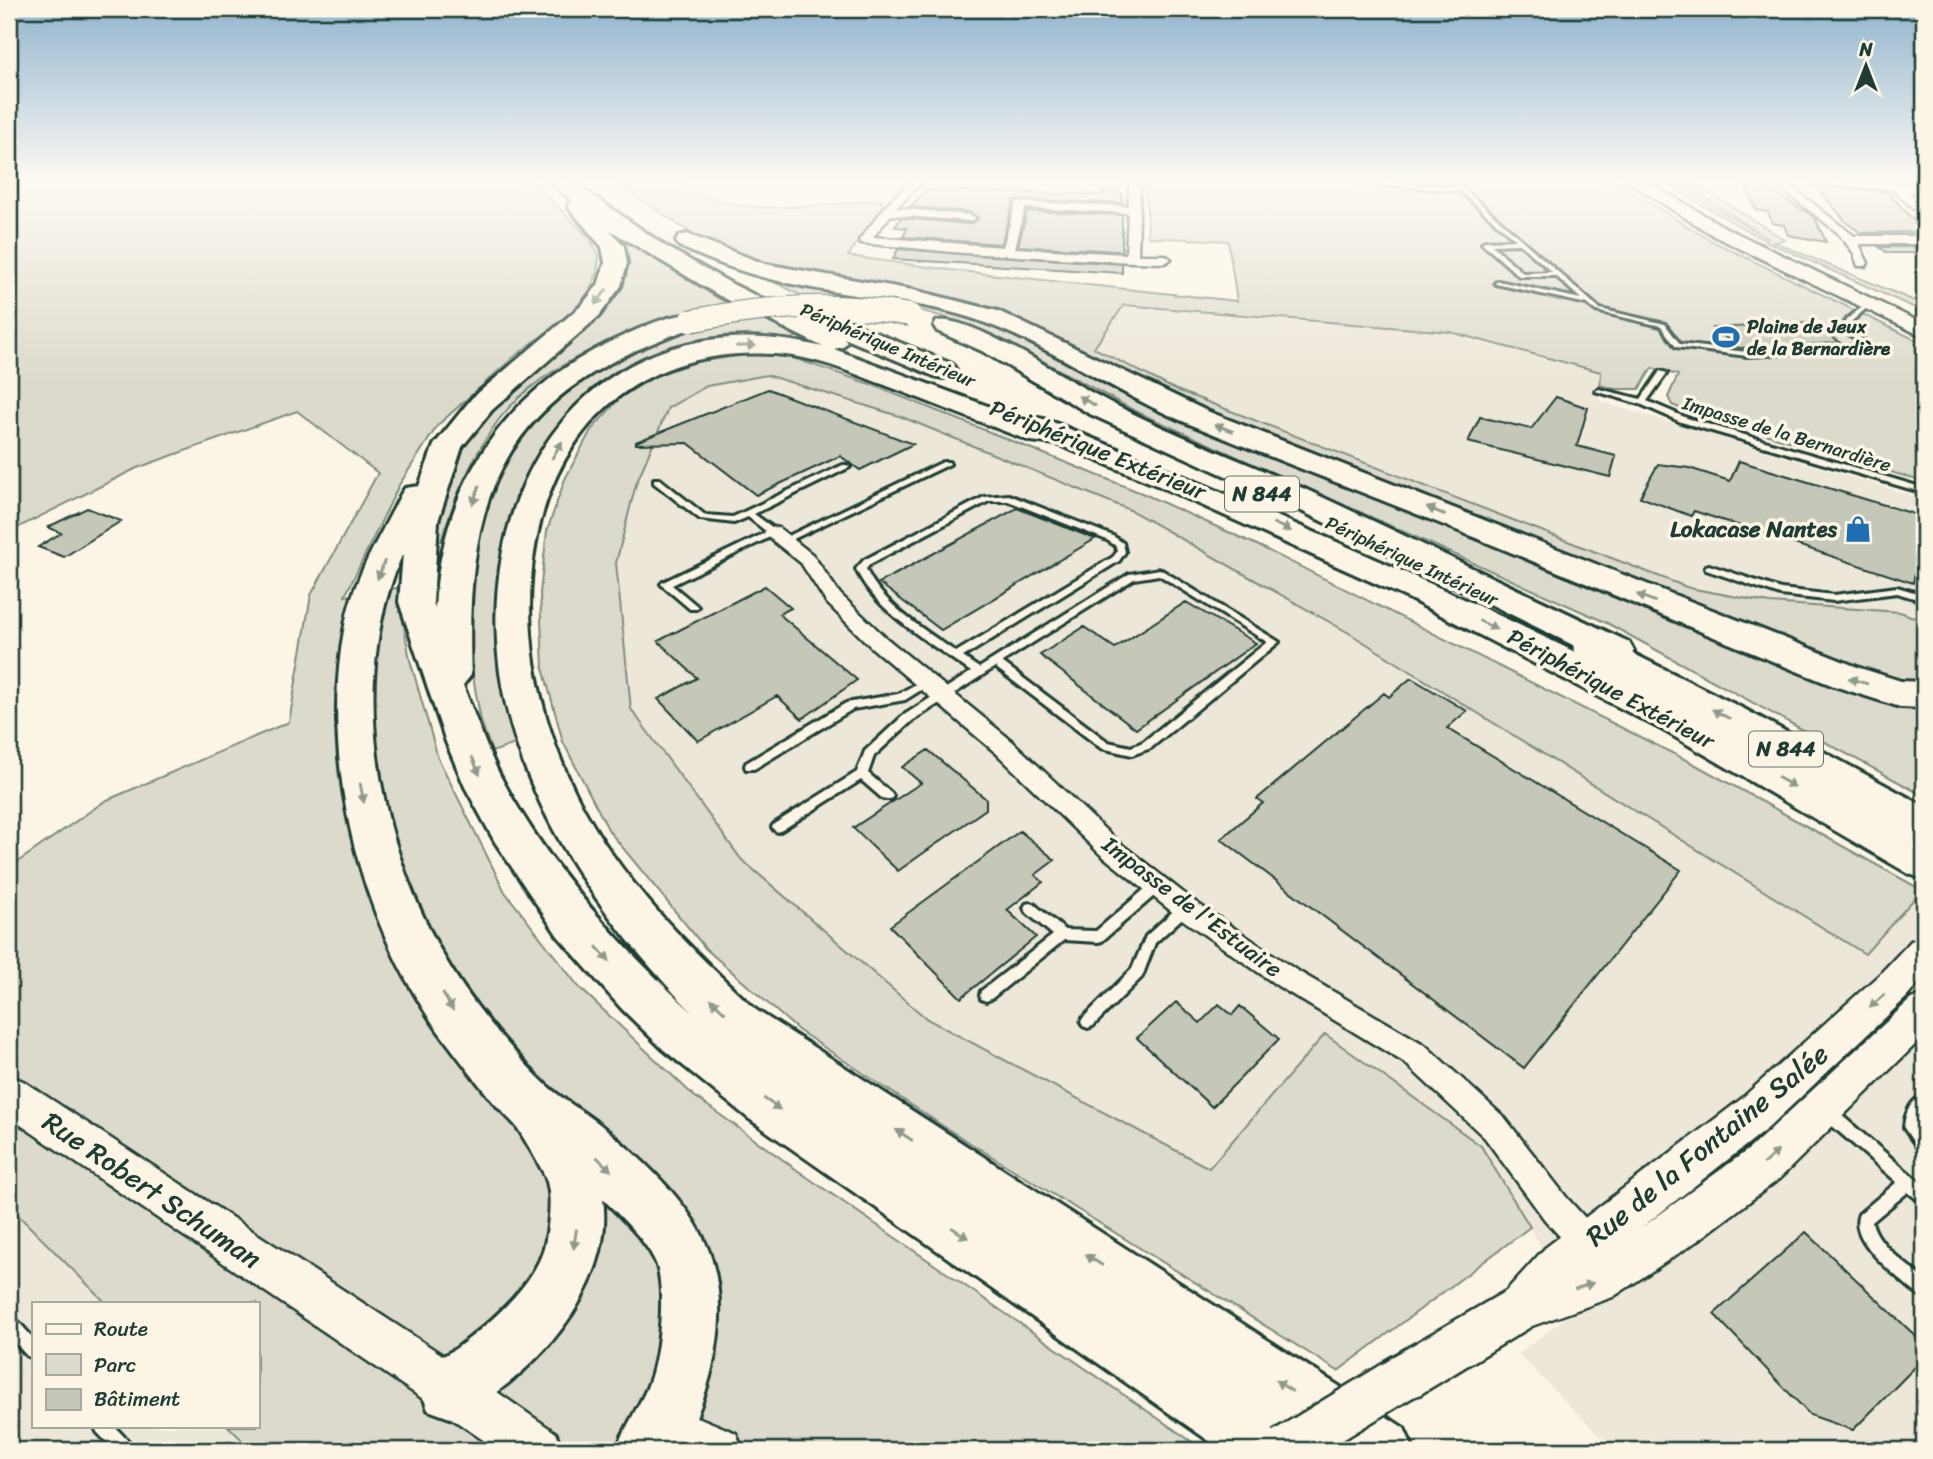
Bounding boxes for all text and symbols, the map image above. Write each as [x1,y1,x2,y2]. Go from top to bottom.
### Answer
north arrow [1832,32,1902,102]
text: N [1858,33,1873,66]
one-way arrow [593,288,608,306]
street label: Périphérique Intérieur [795,293,982,397]
place label: Plaine de Jeux de la Bernardière [1747,310,1891,365]
sports icon: Plaine de Jeux de la Bernardière [1711,322,1741,352]
one-way arrow [736,340,758,351]
street label: Impasse de la Bernardière [1678,386,1896,482]
street label: Périphérique Extérieur [983,388,1214,513]
one-way arrow [1078,395,1097,407]
one-way arrow [1213,423,1234,434]
one-way arrow [550,441,563,460]
road number: N 844 [1225,476,1299,512]
one-way arrow [470,485,481,506]
one-way arrow [1426,505,1446,517]
street label: Périphérique Intérieur [1320,506,1505,616]
place label: Lokacase Nantes [1670,509,1838,550]
shop icon: Lokacase Nantes [1843,514,1873,544]
one-way arrow [1272,522,1293,533]
one-way arrow [376,560,387,581]
one-way arrow [1636,592,1657,603]
street label: Périphérique Extérieur [1500,617,1724,762]
one-way arrow [1478,619,1498,630]
one-way arrow [1847,675,1868,685]
one-way arrow [1711,708,1730,720]
road number: N 844 [1749,732,1823,766]
one-way arrow [470,756,482,776]
one-way arrow [1776,776,1795,788]
one-way arrow [357,782,368,804]
street label: Impasse de l'Estuaire [1092,825,1291,989]
one-way arrow [594,945,610,962]
one-way arrow [442,992,454,1011]
one-way arrow [1868,993,1886,1009]
one-way arrow [710,998,727,1014]
street label: Rue de la Fontaine Salée [1574,1031,1840,1259]
one-way arrow [763,1097,781,1111]
street label: Rue Robert Schuman [32,1098,272,1282]
one-way arrow [895,1129,914,1142]
one-way arrow [1762,1150,1779,1166]
one-way arrow [595,1156,612,1172]
one-way arrow [951,1226,969,1240]
one-way arrow [570,1228,581,1250]
one-way arrow [1084,1254,1104,1267]
one-way arrow [1574,1280,1595,1291]
legend [32,1302,259,1428]
text: Route [94,1310,148,1348]
text: Parc [94,1346,136,1384]
one-way arrow [1274,1379,1294,1392]
text: Bâtiment [94,1380,180,1418]

